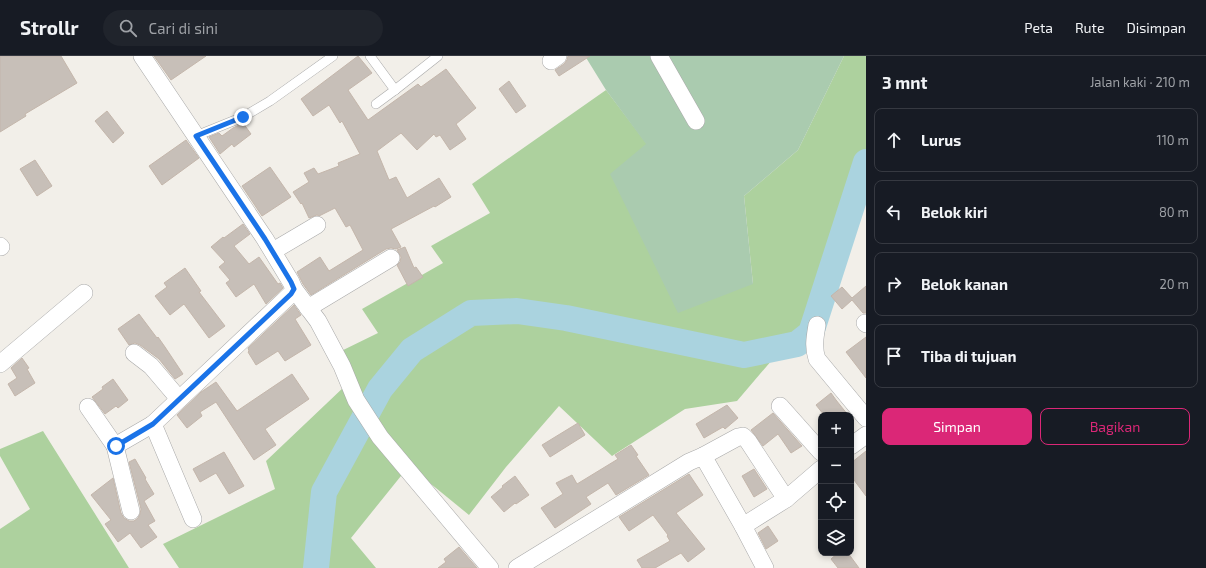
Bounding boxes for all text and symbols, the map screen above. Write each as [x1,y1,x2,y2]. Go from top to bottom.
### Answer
search box [103,10,383,46]
text: Strollr [20,16,79,39]
icon: search [117,17,139,39]
text: Cari di sini [149,19,218,37]
text: Peta [1024,19,1053,36]
text: Rute [1075,19,1104,36]
text: Disimpan [1126,19,1186,36]
text: 3 mnt [882,72,927,92]
text: Jalan kaki · 210 m [1090,74,1190,90]
route end [234,108,252,126]
icon: ahead [883,129,905,151]
text: Lurus [921,131,961,149]
text: 110 m [1157,132,1189,148]
icon: left [883,201,905,223]
text: Belok kiri [921,203,987,221]
text: 80 m [1159,204,1189,220]
icon: right [883,273,905,295]
text: Belok kanan [921,275,1008,293]
text: 20 m [1160,276,1189,292]
icon: arrive [883,345,905,367]
text: Tiba di tujuan [921,347,1017,365]
button: Simpan [882,408,1032,445]
button: Bagikan [1040,408,1190,445]
map controls [818,412,854,556]
button: + [818,412,854,448]
route start [107,437,125,455]
button: − [818,448,854,484]
button: locate [818,484,854,520]
button: layers [818,520,854,556]

